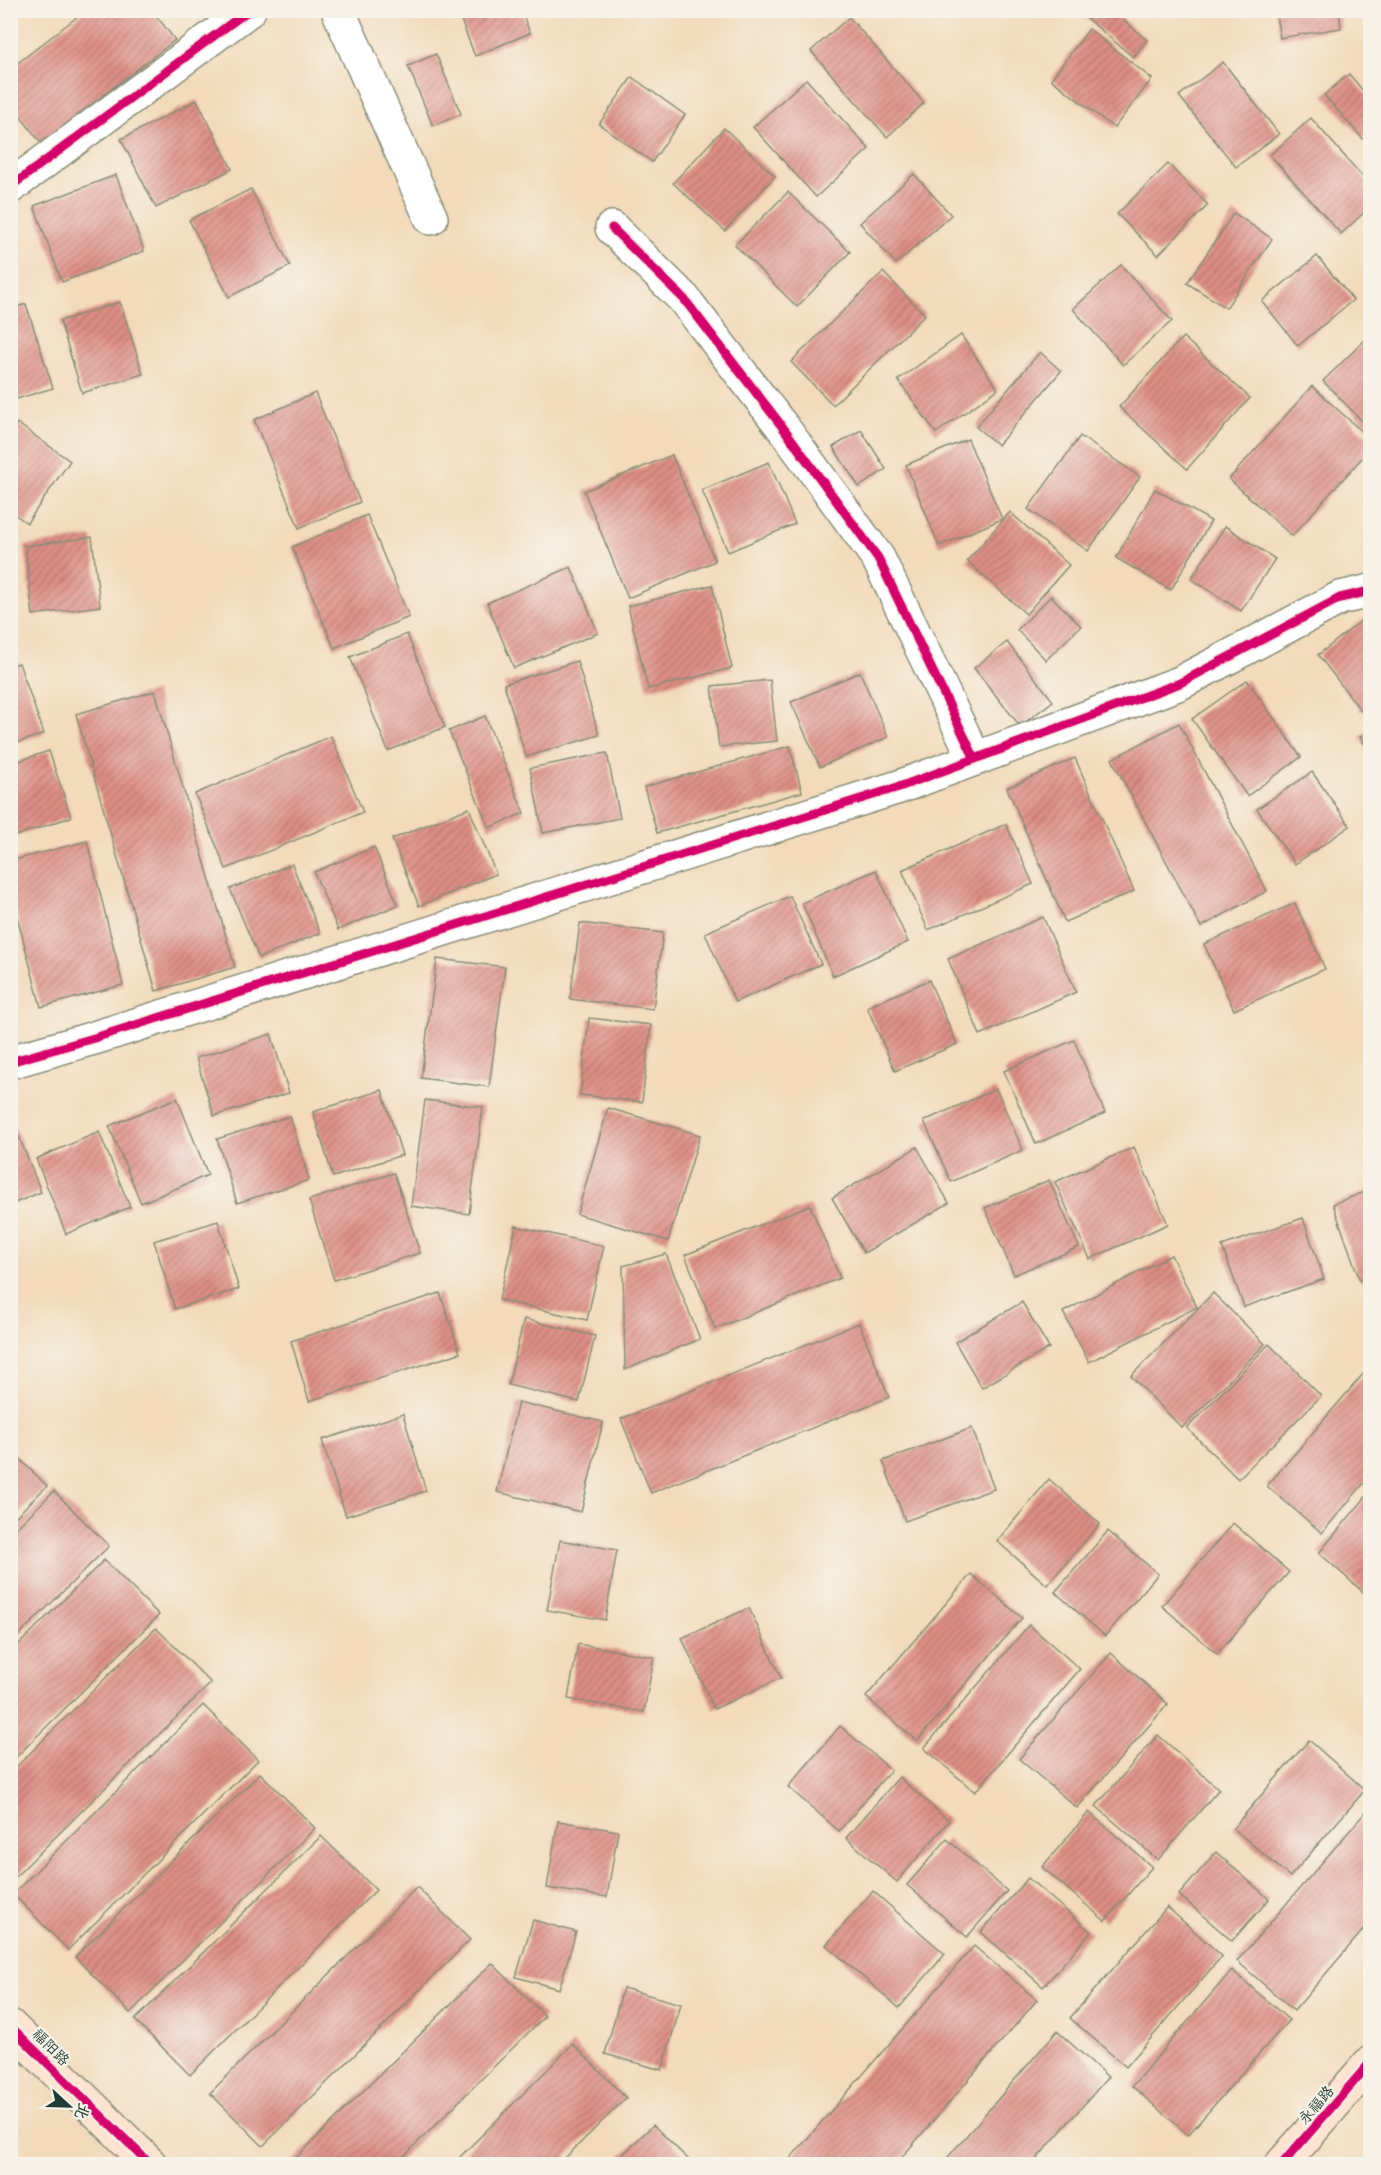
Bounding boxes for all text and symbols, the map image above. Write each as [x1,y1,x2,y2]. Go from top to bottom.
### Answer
street label: 福阳路 [28,2022,76,2070]
north arrow [39,2076,99,2136]
street label: 永福路 [1292,2079,1338,2129]
text: 北 [70,2100,98,2124]

